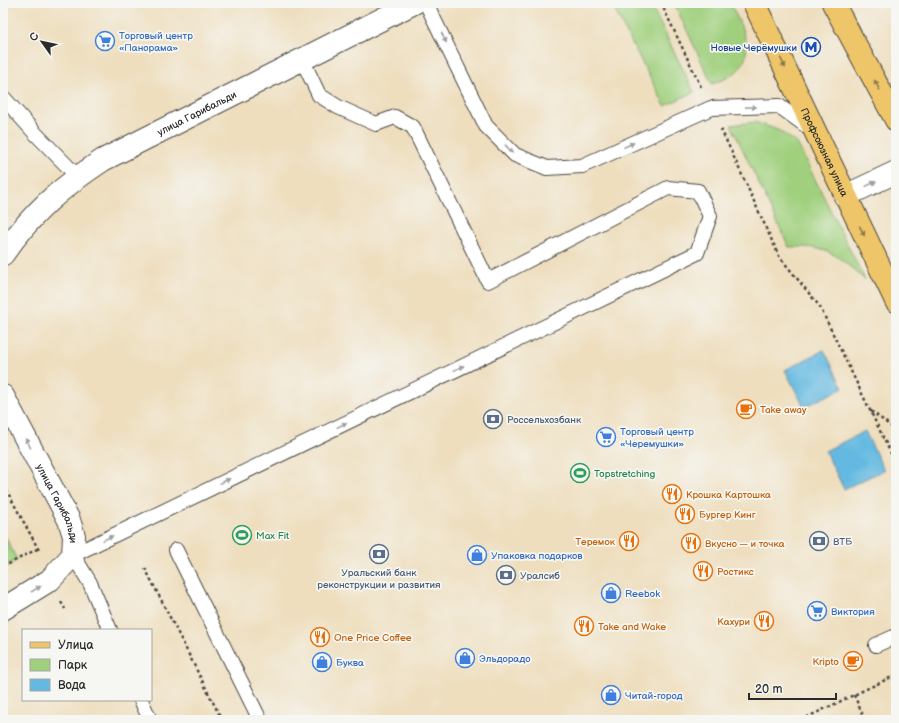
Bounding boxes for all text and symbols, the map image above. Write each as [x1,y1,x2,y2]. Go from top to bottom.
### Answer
north arrow [22,22,62,62]
text: С [26,30,42,44]
supermarket icon: Торговый центр «Панорама» [94,30,116,52]
place label: Торговый центр «Панорама» [119,30,193,54]
one-way arrow [440,32,447,44]
metro station icon: Новые Черёмушки [800,36,822,58]
place label: Новые Черёмушки [711,42,797,54]
one-way arrow [780,58,786,69]
one-way arrow [874,79,881,91]
street label: улица Гарибальди [156,89,238,139]
one-way arrow [745,104,758,110]
street label: Профсоюзная улица [798,106,850,199]
one-way arrow [623,142,635,148]
one-way arrow [504,144,514,154]
one-way arrow [865,181,876,187]
one-way arrow [859,225,865,237]
one-way arrow [454,365,465,371]
cafe icon: Take away [735,398,757,420]
place label: Take away [760,404,807,416]
bank icon: Россельхозбанк [482,408,504,430]
place label: Россельхозбанк [507,414,582,426]
one-way arrow [336,422,348,428]
supermarket icon: Торговый центр «Черемушки» [595,426,617,448]
place label: Торговый центр «Черемушки» [620,426,694,450]
one-way arrow [25,437,31,449]
street label: улица Гарибальди [33,462,79,543]
sports icon: Topstretching [569,462,591,484]
place label: Topstretching [594,468,655,480]
one-way arrow [219,478,231,484]
restaurant icon: Крошка Картошка [661,483,683,505]
place label: Крошка Картошка [686,489,771,501]
restaurant icon: Бургер Кинг [674,503,696,525]
place label: Бургер Кинг [699,509,756,521]
sports icon: Max Fit [231,524,253,546]
place label: Max Fit [256,530,289,542]
restaurant icon: Теремок [618,530,640,552]
bank icon: ВТБ [808,530,830,552]
restaurant icon: Вкусно — и точка [680,532,702,554]
one-way arrow [102,535,114,541]
place label: Теремок [575,536,616,548]
place label: ВТБ [833,536,852,548]
place label: Вкусно — и точка [705,538,785,550]
bank icon: Уральский банк реконструкции и развития [368,543,390,565]
shop icon: Упаковка подарков [466,544,488,566]
place label: Упаковка подарков [491,550,583,562]
restaurant icon: Ростикс [692,560,714,582]
bank icon: Уралсиб [495,564,517,586]
place label: Ростикс [717,566,754,578]
place label: Уральский банк реконструкции и развития [317,567,441,591]
place label: Уралсиб [520,570,560,582]
shop icon: Reebok [600,582,622,604]
one-way arrow [30,585,42,592]
place label: Reebok [625,588,660,600]
supermarket icon: Виктория [806,600,828,622]
place label: Виктория [831,606,875,618]
restaurant icon: Кахури [753,610,775,632]
restaurant icon: Take and Wake [573,615,595,637]
place label: Кахури [717,616,750,628]
place label: Take and Wake [598,621,666,633]
restaurant icon: One Price Coffee [309,626,331,648]
legend [22,629,152,701]
place label: One Price Coffee [334,632,412,644]
text: Улица [58,638,94,653]
shop icon: Эльдорадо [454,647,476,669]
cafe icon: Kripto [842,650,864,672]
shop icon: Буква [311,651,333,673]
place label: Эльдорадо [479,653,531,665]
place label: Kripto [812,656,839,668]
place label: Буква [336,657,364,669]
text: Парк [58,658,88,673]
scale bar [749,675,836,701]
text: Вода [58,678,86,693]
text: 20 m [755,682,782,697]
shop icon: Читай-город [600,684,622,706]
place label: Читай-город [625,690,683,702]

